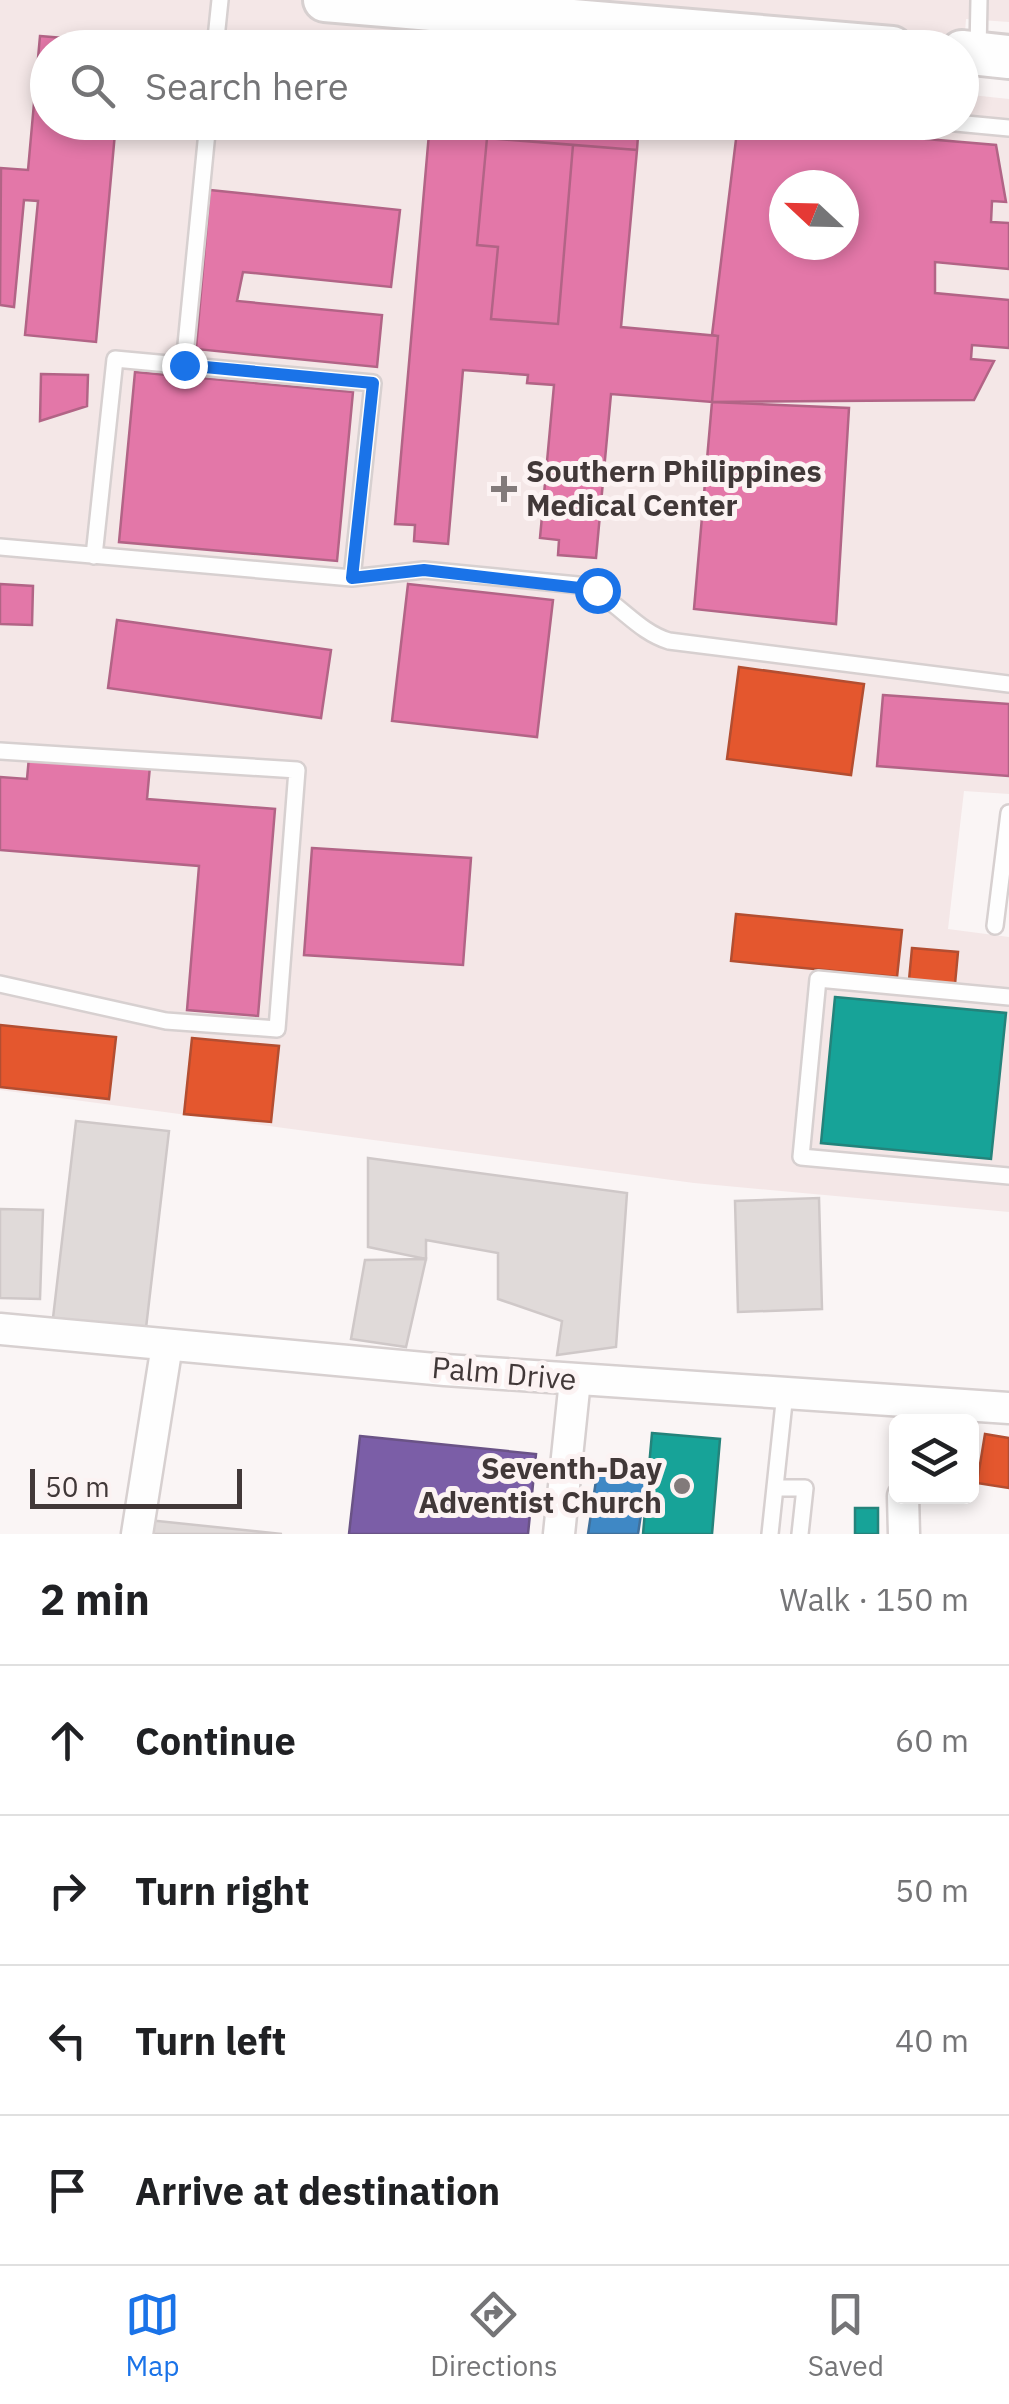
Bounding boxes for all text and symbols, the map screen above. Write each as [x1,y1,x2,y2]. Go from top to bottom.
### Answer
search box [30,30,979,140]
icon: search [65,58,120,113]
text: Search here [145,61,349,110]
north arrow [769,170,859,260]
route end [162,343,208,389]
place label: Southern Philippines Medical Center [526,451,822,524]
marker: Southern Philippines Medical Center [491,476,517,502]
route start [575,568,621,614]
street label: Palm Drive [430,1347,578,1398]
map controls [889,1414,979,1504]
button: layers [889,1414,979,1504]
place label: Seventh-Day Adventist Church [418,1448,662,1521]
scale bar [30,1464,242,1508]
text: 50 m [45,1468,110,1505]
marker: Seventh-Day Adventist Church [671,1475,693,1497]
text: 2 min [40,1572,150,1627]
text: Walk · 150 m [780,1578,969,1620]
icon: ahead [40,1713,95,1768]
text: Continue [135,1716,296,1765]
text: 60 m [895,1719,969,1761]
icon: right [40,1863,95,1918]
text: Turn right [135,1866,310,1915]
text: 50 m [895,1869,969,1911]
icon: left [40,2013,95,2068]
text: Turn left [135,2016,286,2065]
text: 40 m [895,2019,969,2061]
icon: arrive [40,2163,95,2218]
text: Arrive at destination [135,2166,500,2215]
tab: Map [125,2287,180,2384]
tab: Directions [430,2287,558,2384]
tab: Saved [808,2287,884,2384]

